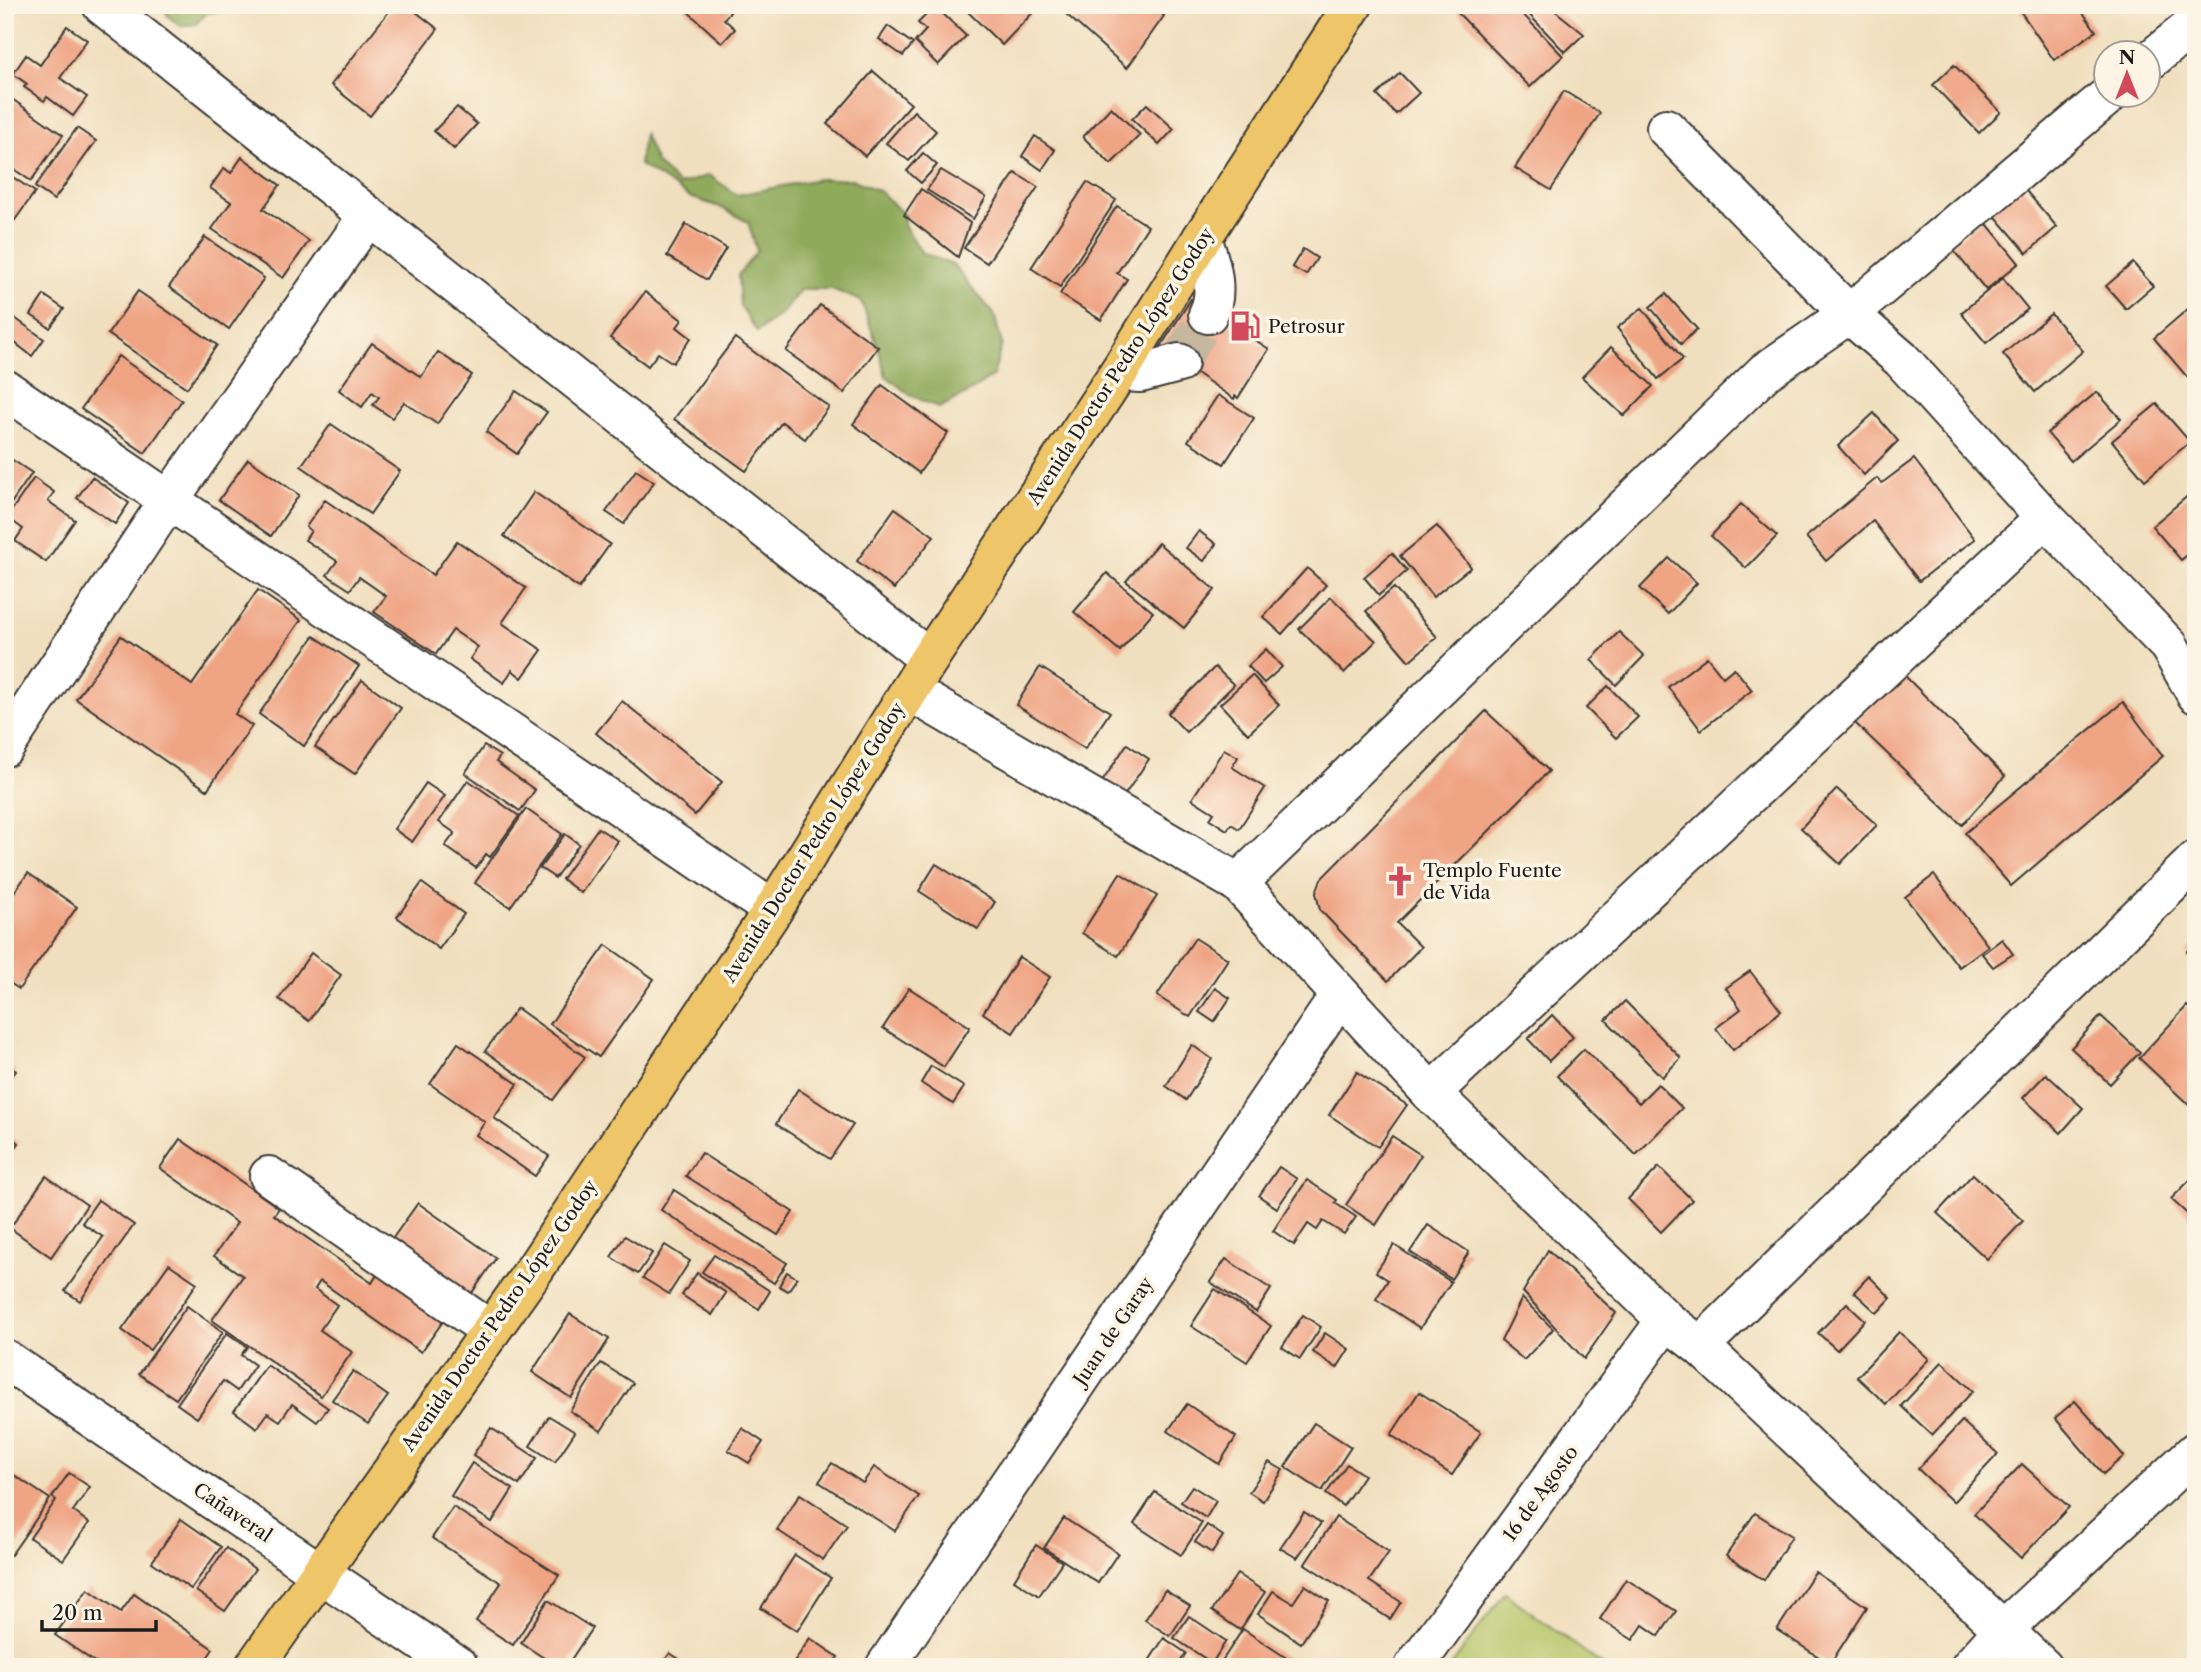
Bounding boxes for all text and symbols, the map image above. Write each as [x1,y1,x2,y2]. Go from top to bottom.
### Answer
north arrow [2092,38,2162,108]
text: N [2119,46,2135,69]
street label: Avenida Doctor Pedro López Godoy [1022,223,1219,510]
fuel station icon: Petrosur [1228,309,1262,343]
place label: Petrosur [1268,315,1345,338]
street label: Avenida Doctor Pedro López Godoy [717,698,910,987]
place label: Templo Fuente de Vida [1423,859,1562,904]
church icon: Templo Fuente de Vida [1383,864,1417,898]
street label: Avenida Doctor Pedro López Godoy [396,1175,602,1456]
street label: Juan de Garay [1067,1272,1158,1392]
street label: 16 de Agosto [1498,1441,1583,1546]
street label: Cañaveral [189,1478,277,1547]
scale bar [42,1588,156,1632]
text: 20 m [52,1600,103,1625]

